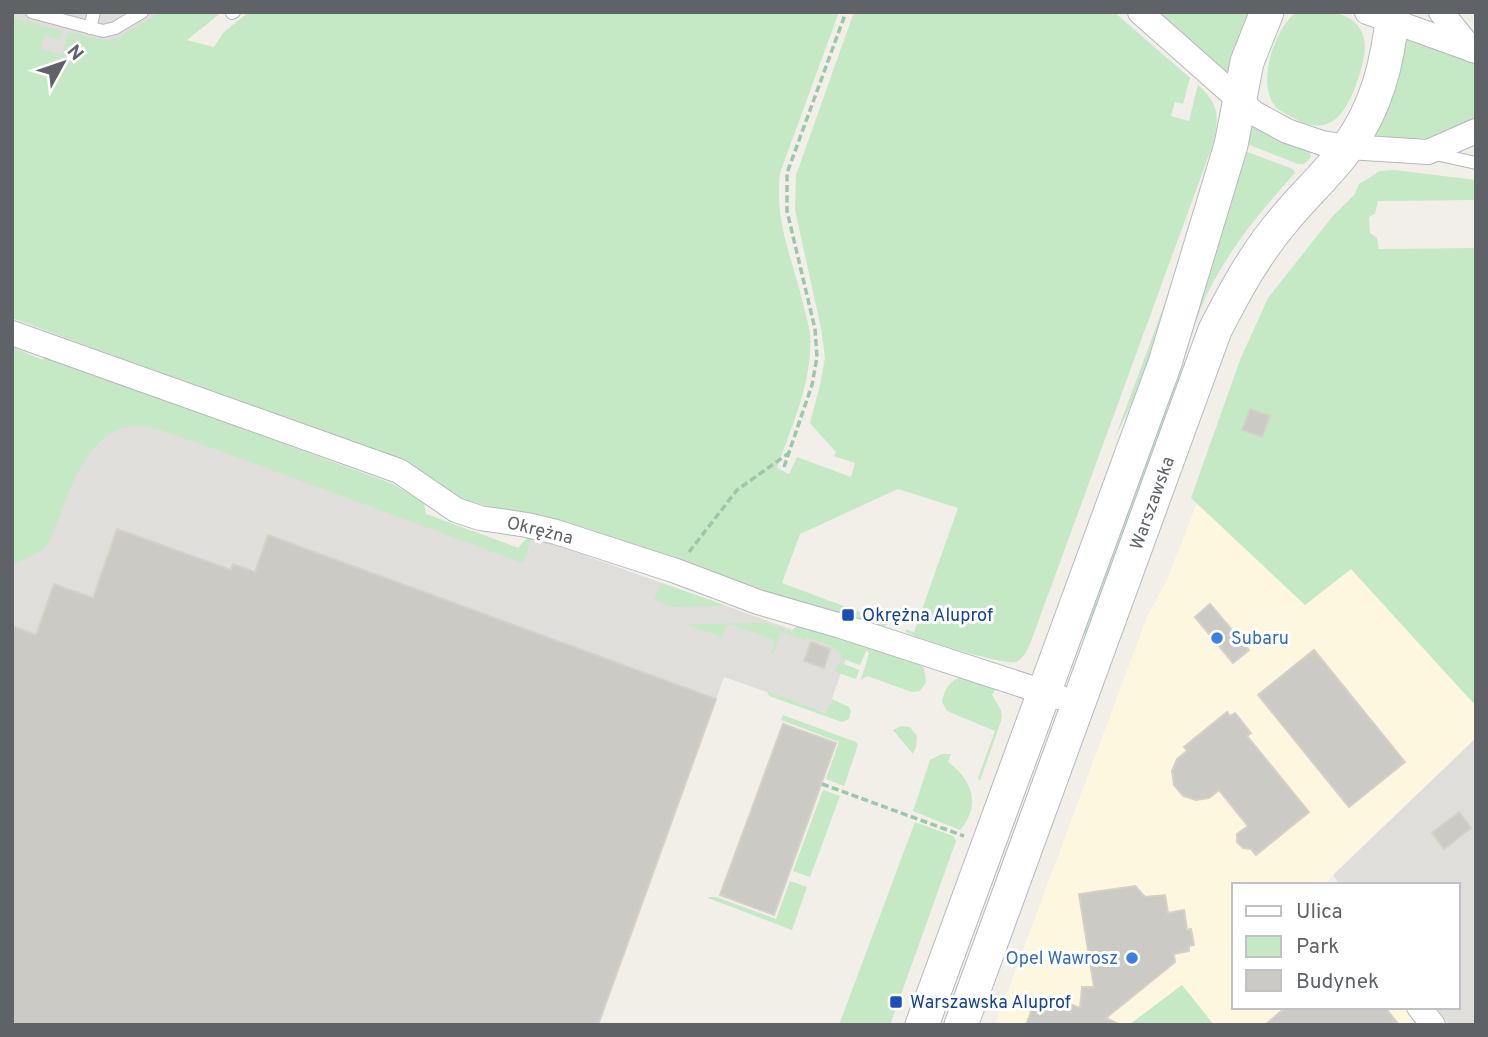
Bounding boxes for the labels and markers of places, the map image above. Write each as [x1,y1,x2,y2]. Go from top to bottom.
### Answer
place label: Okrężna Aluprof [862,605,993,628]
marker: Okrężna Aluprof [840,607,856,623]
place label: Subaru [1231,628,1289,651]
marker: Subaru [1209,630,1225,646]
place label: Opel Wawrosz [1005,948,1118,971]
marker: Opel Wawrosz [1124,950,1140,966]
place label: Warszawska Aluprof [910,992,1071,1015]
marker: Warszawska Aluprof [888,994,904,1010]

